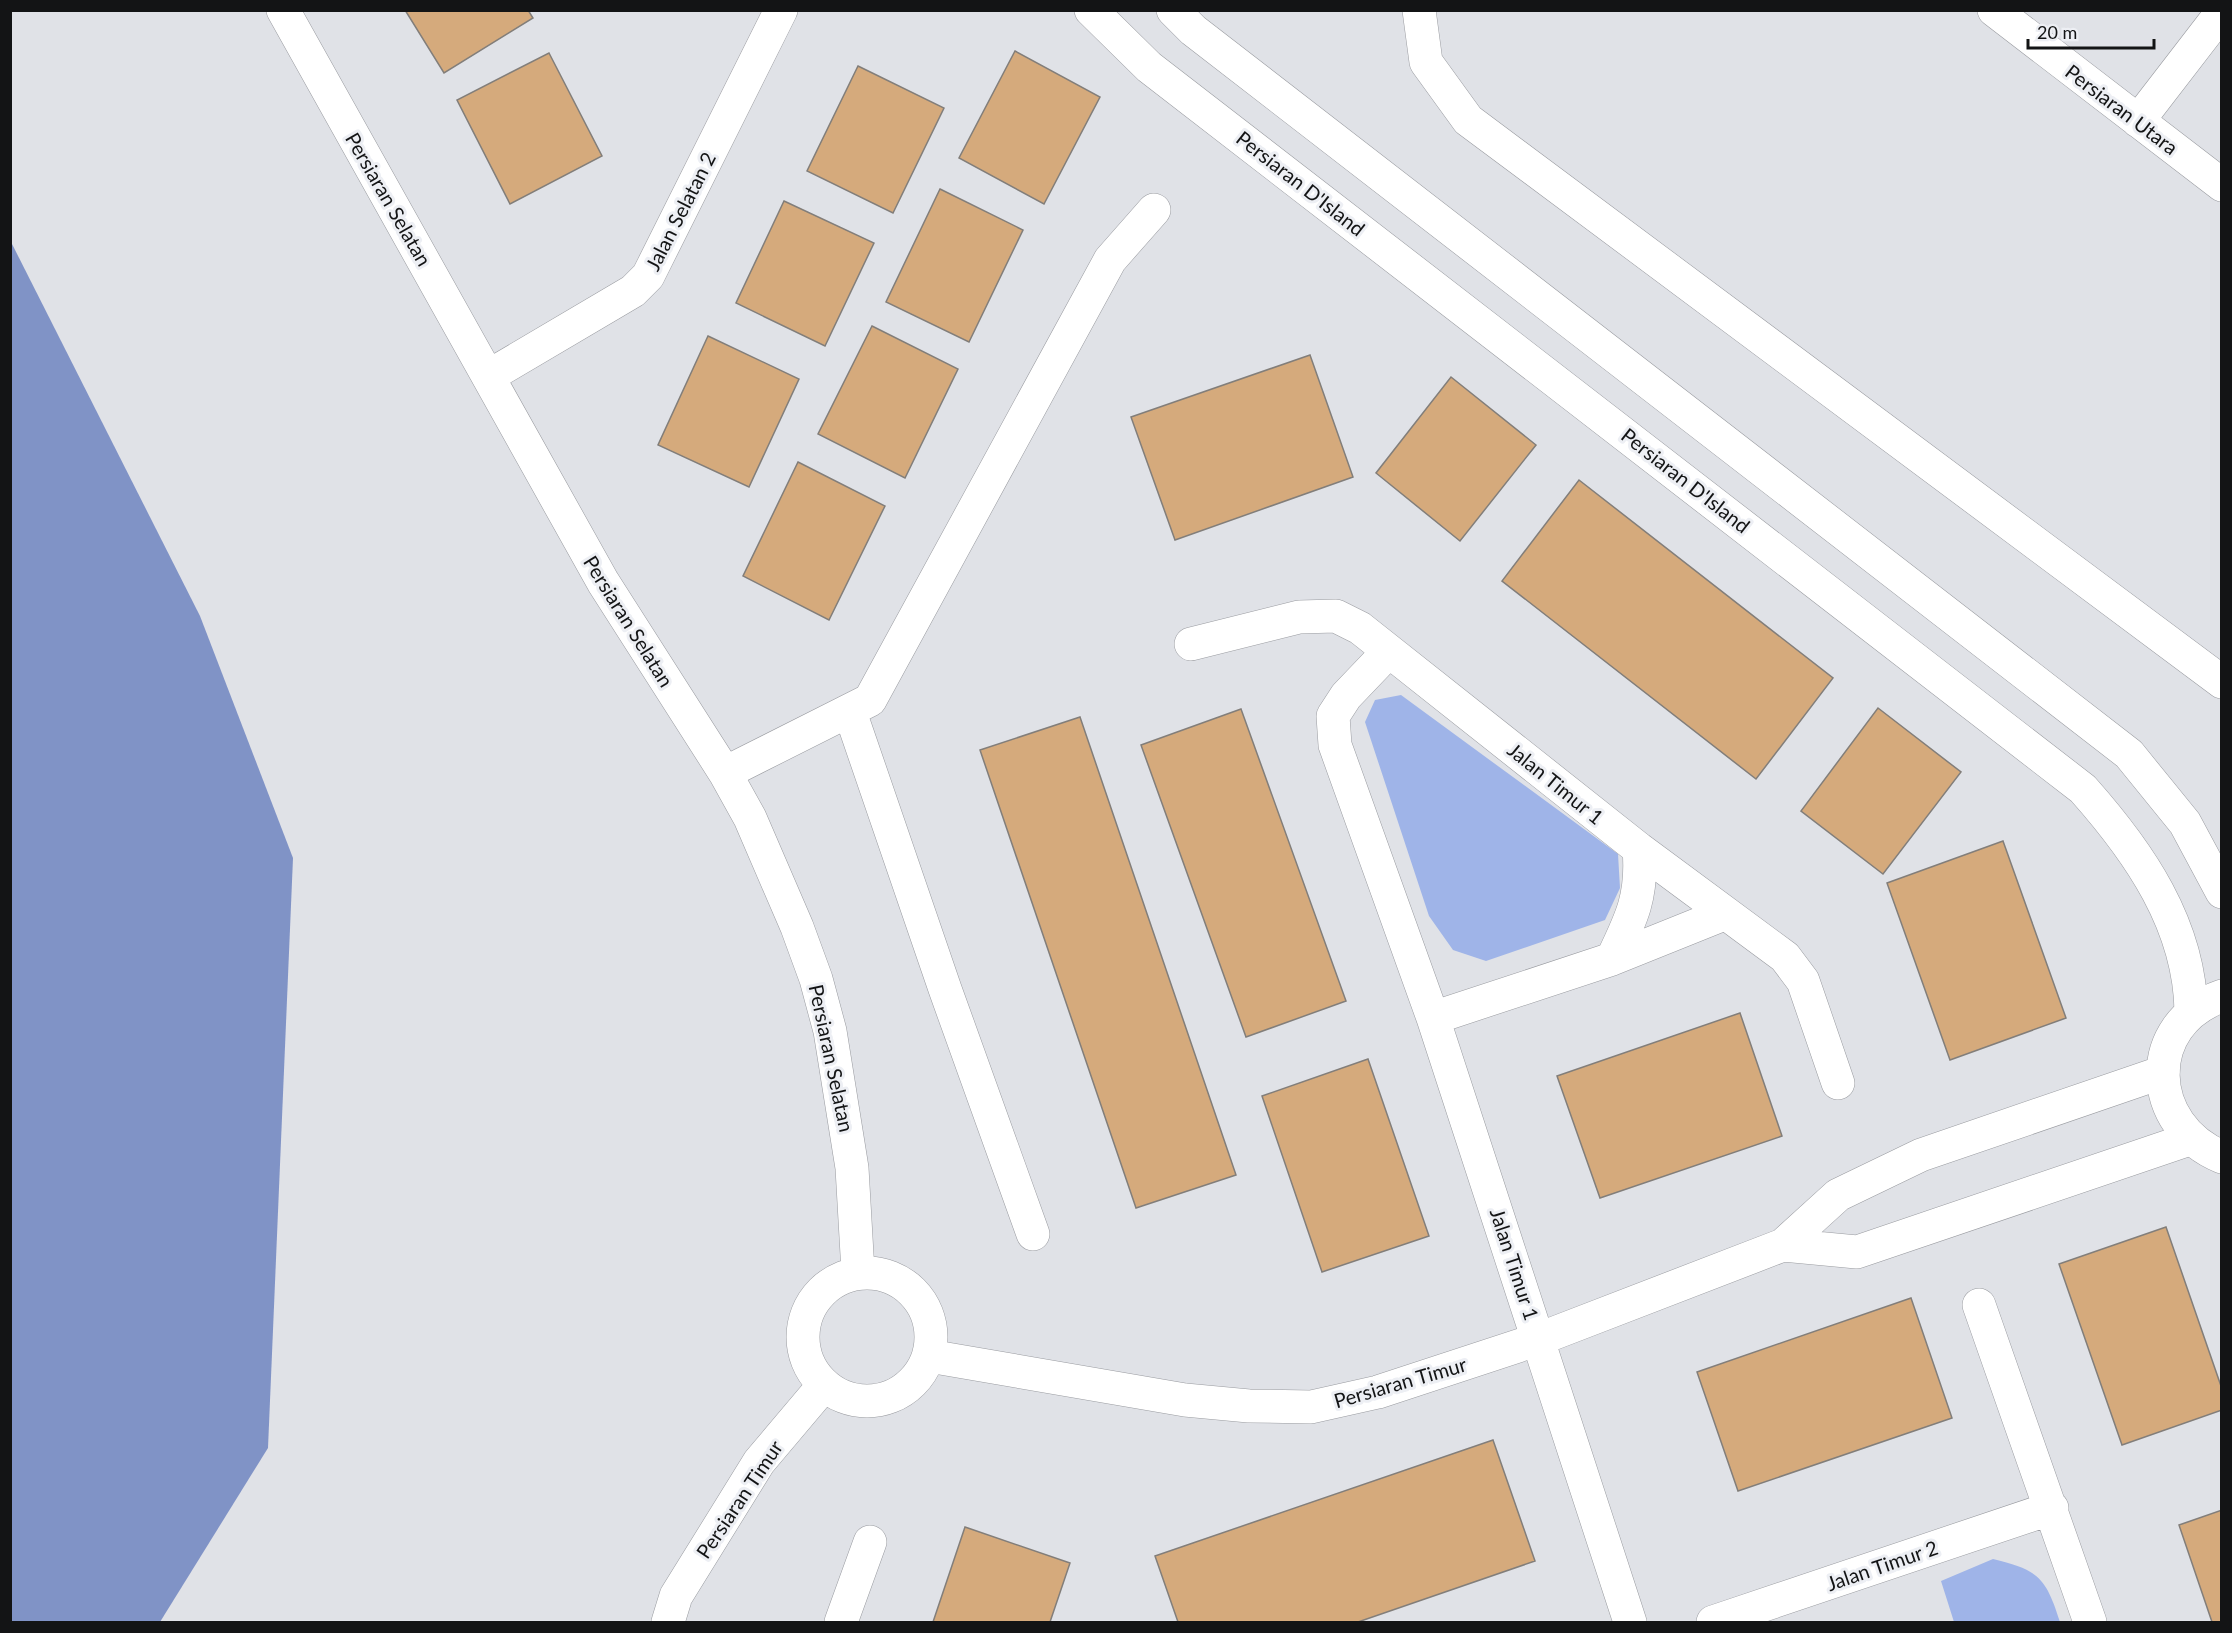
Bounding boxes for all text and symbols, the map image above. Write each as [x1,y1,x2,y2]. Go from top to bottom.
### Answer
scale bar [2028,12,2154,50]
text: 20 m [2037,21,2077,43]
street label: Persiaran Utara [2061,59,2183,159]
street label: Persiaran D'Island [1232,125,1370,241]
street label: Persiaran Selatan [341,128,437,270]
street label: Jalan Selatan 2 [640,148,720,274]
street label: Persiaran D'Island [1617,422,1755,538]
street label: Persiaran Selatan [579,551,679,691]
street label: Jalan Timur 1 [1503,737,1609,829]
street label: Persiaran Selatan [805,982,859,1134]
street label: Jalan Timur 1 [1486,1205,1544,1323]
street label: Persiaran Timur [1331,1351,1470,1412]
street label: Persiaran Timur [691,1435,788,1562]
street label: Jalan Timur 2 [1823,1535,1941,1595]

